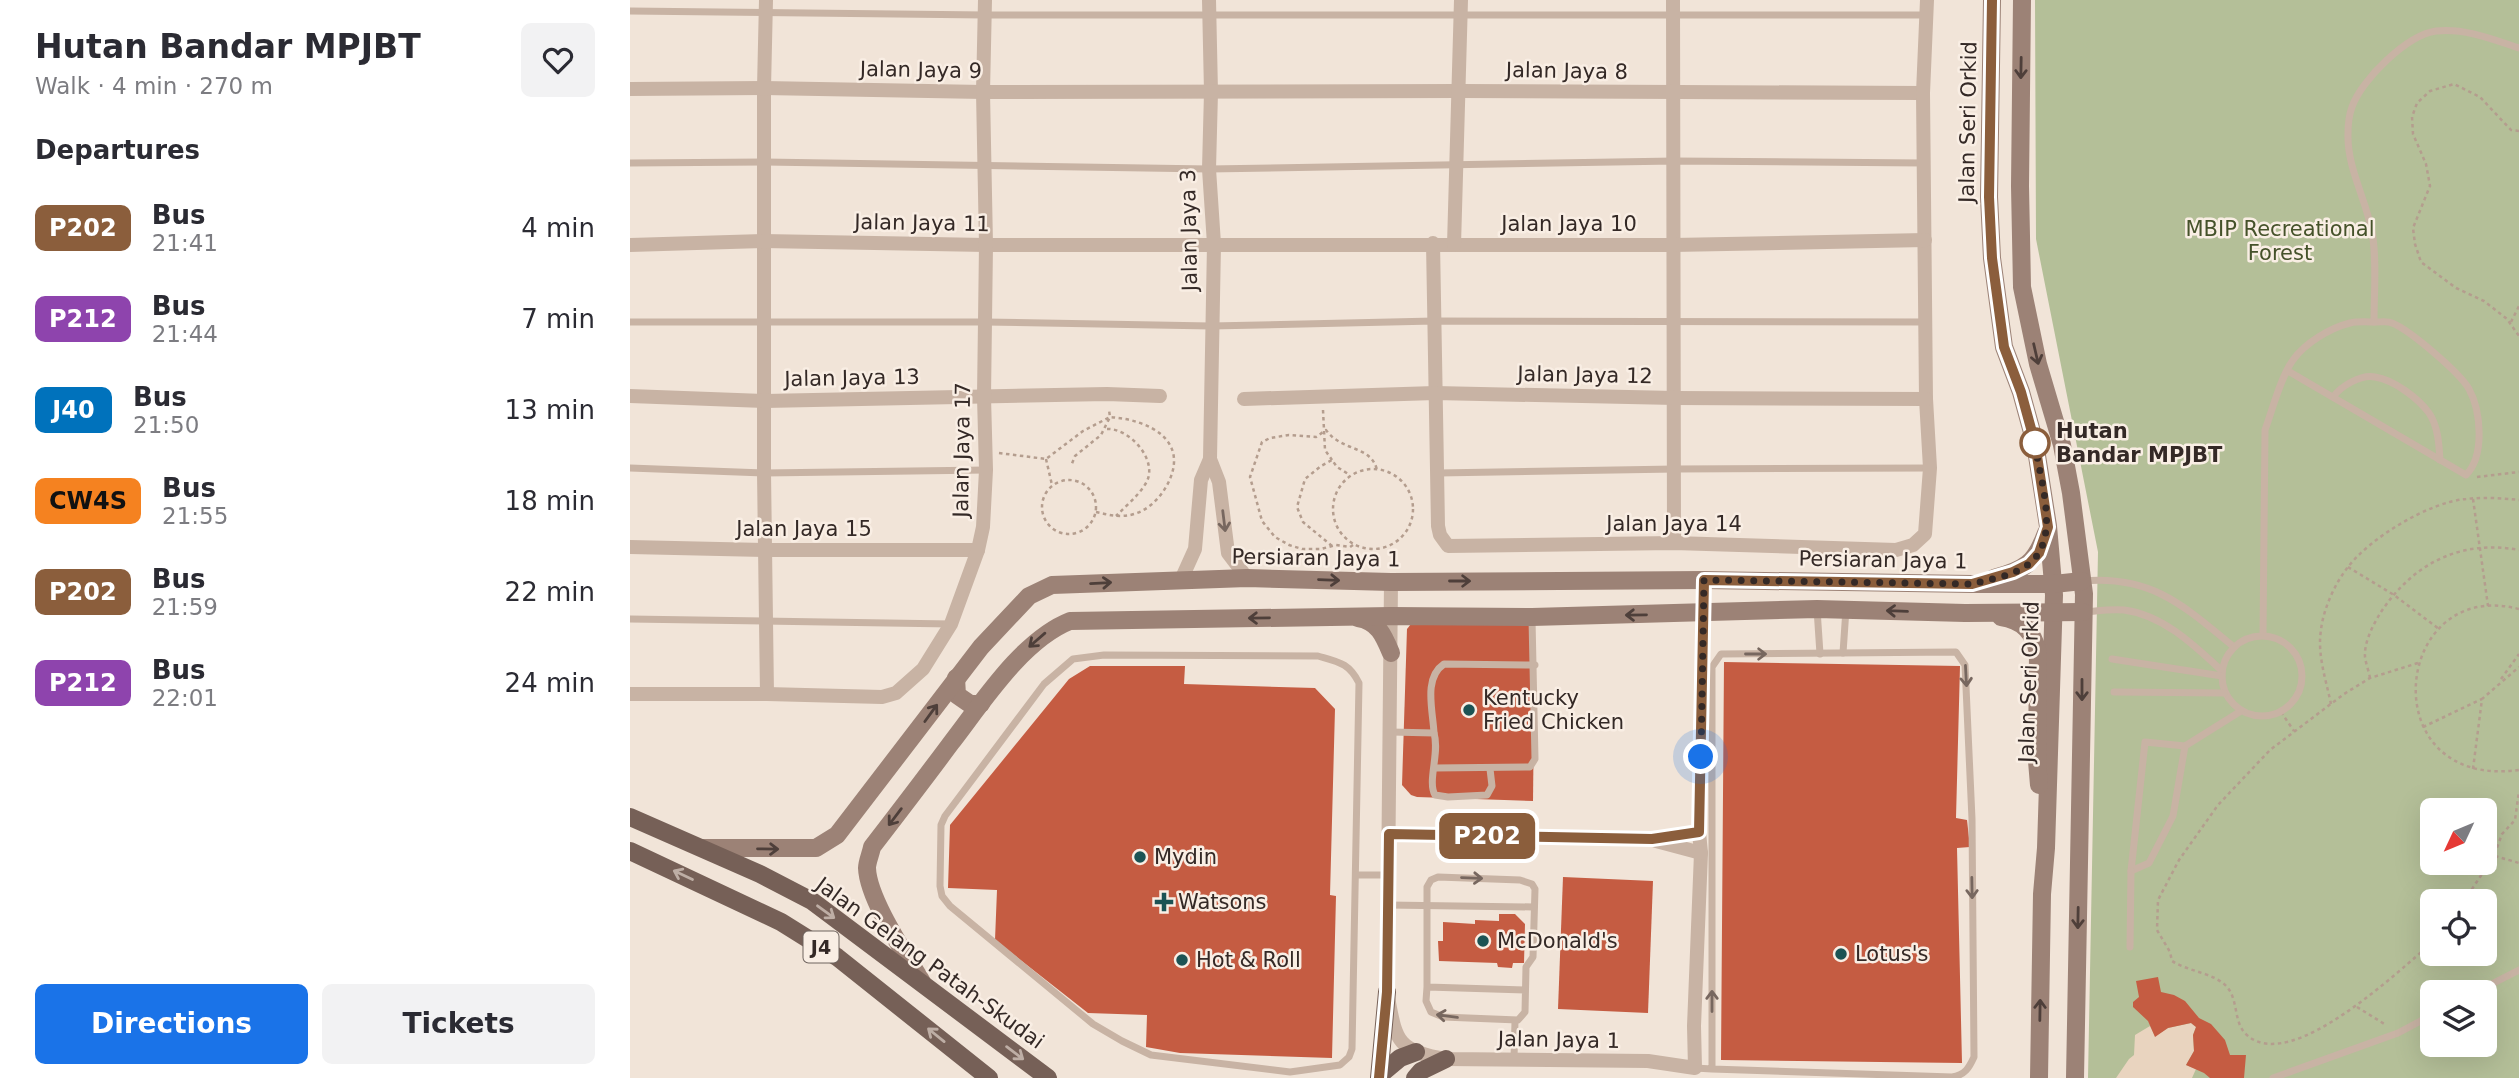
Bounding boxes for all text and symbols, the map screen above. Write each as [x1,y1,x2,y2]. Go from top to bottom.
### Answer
button: heart [521,23,595,97]
text: Hutan Bandar MPJBT [35,27,421,66]
street label: Jalan Seri Orkid [1955,41,1981,205]
one-way arrow [2014,56,2028,79]
street label: Jalan Jaya 9 [858,57,982,83]
street label: Jalan Jaya 8 [1504,58,1628,84]
text: Walk · 4 min · 270 m [35,73,273,99]
text: Departures [35,135,200,165]
street label: Jalan Jaya 3 [1176,169,1202,293]
text: Bus [152,200,206,230]
street label: Jalan Jaya 11 [852,210,990,236]
street label: Jalan Jaya 10 [1499,212,1637,236]
text: 4 min [521,213,595,243]
text: P202 [49,214,117,242]
park label: MBIP Recreational Forest [2185,217,2375,265]
text: 21:41 [152,230,218,256]
text: Bus [152,291,206,321]
text: 7 min [521,304,595,334]
text: P212 [49,305,117,333]
text: 21:44 [152,321,218,347]
one-way arrow [2030,342,2043,365]
street label: Jalan Jaya 12 [1515,362,1653,388]
street label: Jalan Jaya 13 [782,365,920,391]
text: Bus [133,382,187,412]
street label: Jalan Jaya 17 [949,382,975,520]
text: 13 min [505,395,595,425]
text: J40 [52,396,95,424]
text: 21:50 [133,412,199,438]
place label: Hutan Bandar MPJBT [2056,419,2223,467]
marker: Hutan Bandar MPJBT [2020,428,2050,458]
text: Bus [162,473,216,503]
text: 18 min [505,486,595,516]
text: CW4S [49,487,127,515]
text: 21:55 [162,503,228,529]
one-way arrow [1217,509,1230,532]
street label: Jalan Jaya 14 [1604,512,1742,536]
street label: Jalan Jaya 15 [734,517,872,541]
street label: Persiaran Jaya 1 [1231,545,1401,571]
street label: Persiaran Jaya 1 [1798,547,1968,573]
text: Bus [152,564,206,594]
one-way arrow [1317,574,1340,587]
one-way arrow [1448,575,1471,588]
text: 22 min [505,577,595,607]
one-way arrow [1090,577,1113,590]
text: P202 [49,578,117,606]
text: 21:59 [152,594,218,620]
street label: Jalan Seri Orkid [2014,601,2044,765]
one-way arrow [1886,604,1909,617]
one-way arrow [1624,608,1647,622]
one-way arrow [1247,611,1270,625]
one-way arrow [1028,632,1046,648]
one-way arrow [1744,647,1767,661]
text: Bus [152,655,206,685]
one-way arrow [1959,664,1972,687]
text: 24 min [505,668,595,698]
text: P212 [49,669,117,697]
one-way arrow [2075,679,2089,702]
text: 22:01 [152,685,218,711]
place label: Kentucky Fried Chicken [1483,686,1624,734]
marker: Kentucky Fried Chicken [1461,702,1477,718]
one-way arrow [924,704,938,723]
your location [1683,739,1718,774]
north arrow [2420,798,2497,875]
map controls [2420,798,2497,1057]
one-way arrow [887,808,902,826]
line badge: P202 [1438,813,1536,859]
text: P202 [1453,822,1521,850]
one-way arrow [756,842,779,856]
place label: Mydin [1154,845,1217,869]
marker: Mydin [1132,849,1148,865]
one-way arrow [673,868,694,881]
street label: Jalan Gelang Patah-Skudai [810,871,1049,1054]
one-way arrow [1461,872,1484,885]
one-way arrow [1965,876,1979,899]
button: locate [2420,889,2497,966]
place label: Watsons [1178,890,1267,914]
marker: Watsons [1156,894,1172,910]
one-way arrow [816,904,835,919]
one-way arrow [2072,906,2085,929]
place label: McDonald's [1497,929,1618,953]
road number: J4 [804,931,838,962]
marker: McDonald's [1475,933,1491,949]
place label: Lotus's [1855,942,1928,966]
marker: Lotus's [1833,946,1849,962]
place label: Hot & Roll [1196,948,1301,972]
marker: Hot & Roll [1174,952,1190,968]
button: layers [2420,980,2497,1057]
button: Directions [35,984,308,1064]
button: Tickets [322,984,595,1064]
one-way arrow [1705,990,1719,1013]
one-way arrow [2033,999,2047,1022]
one-way arrow [1436,1010,1459,1023]
street label: Jalan Jaya 1 [1496,1027,1620,1053]
one-way arrow [927,1028,945,1043]
one-way arrow [1006,1046,1024,1061]

